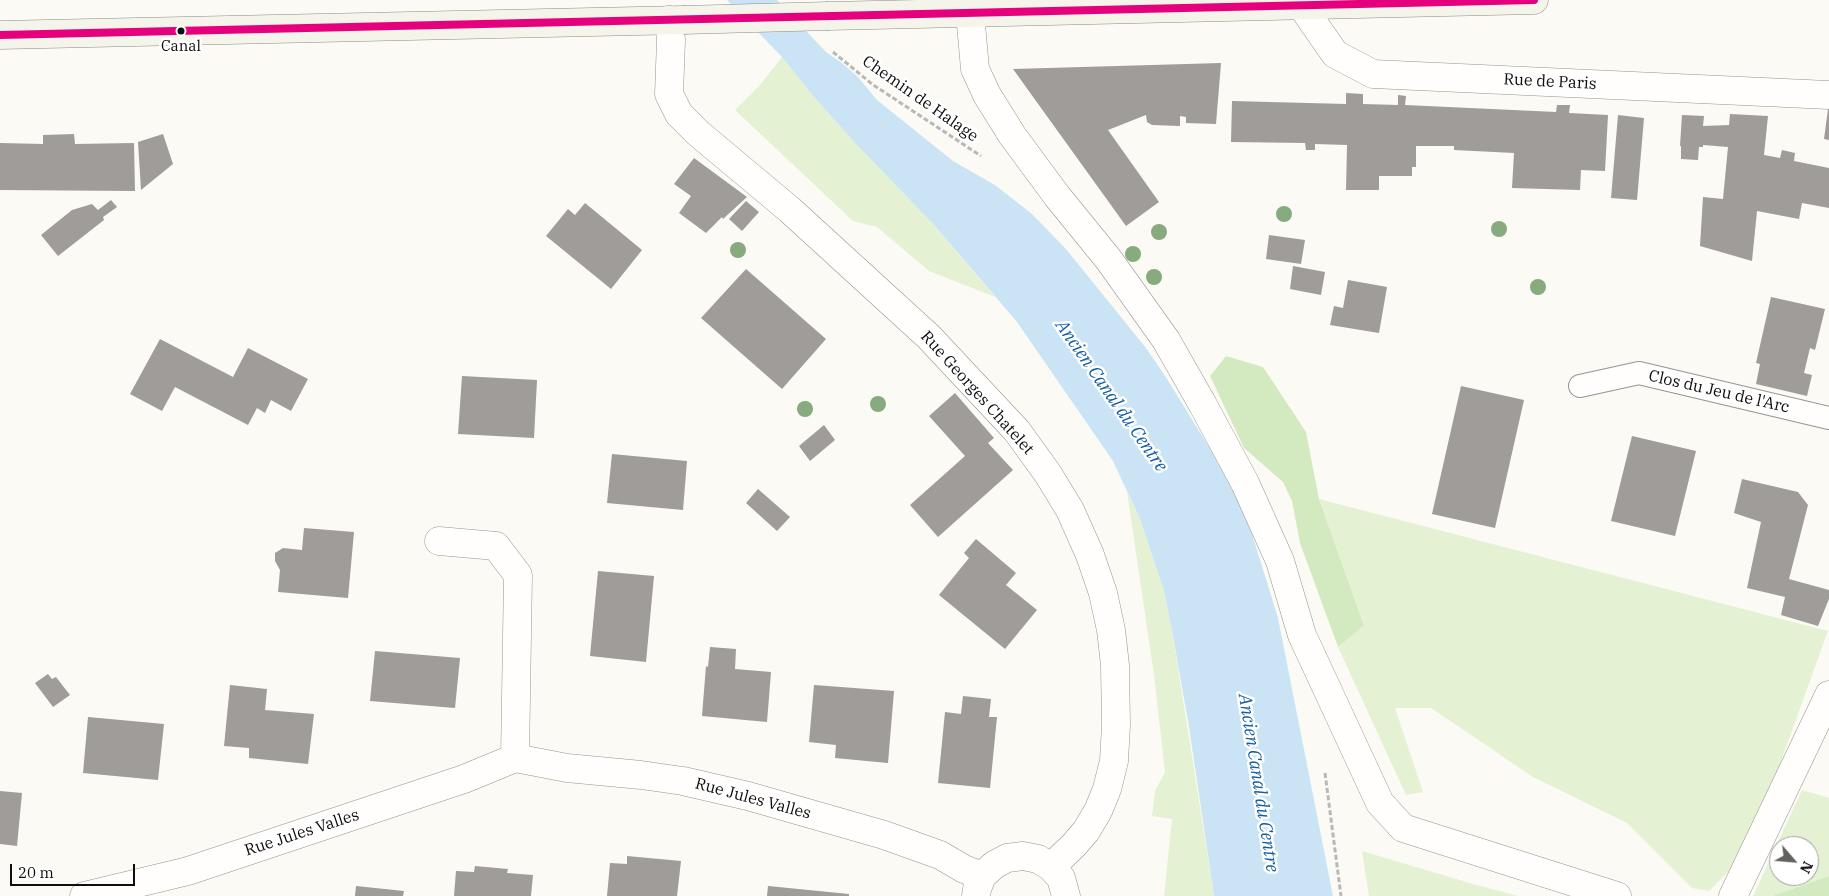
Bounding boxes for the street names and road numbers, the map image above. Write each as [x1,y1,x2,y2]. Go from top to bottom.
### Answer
street label: Chemin de Halage [858,52,982,146]
street label: Rue de Paris [1503,70,1597,94]
street label: Rue Georges Chatelet [916,327,1038,459]
street label: Clos du Jeu de l'Arc [1647,366,1791,418]
street label: Rue Jules Valles [693,774,813,824]
street label: Rue Jules Valles [242,805,362,861]

